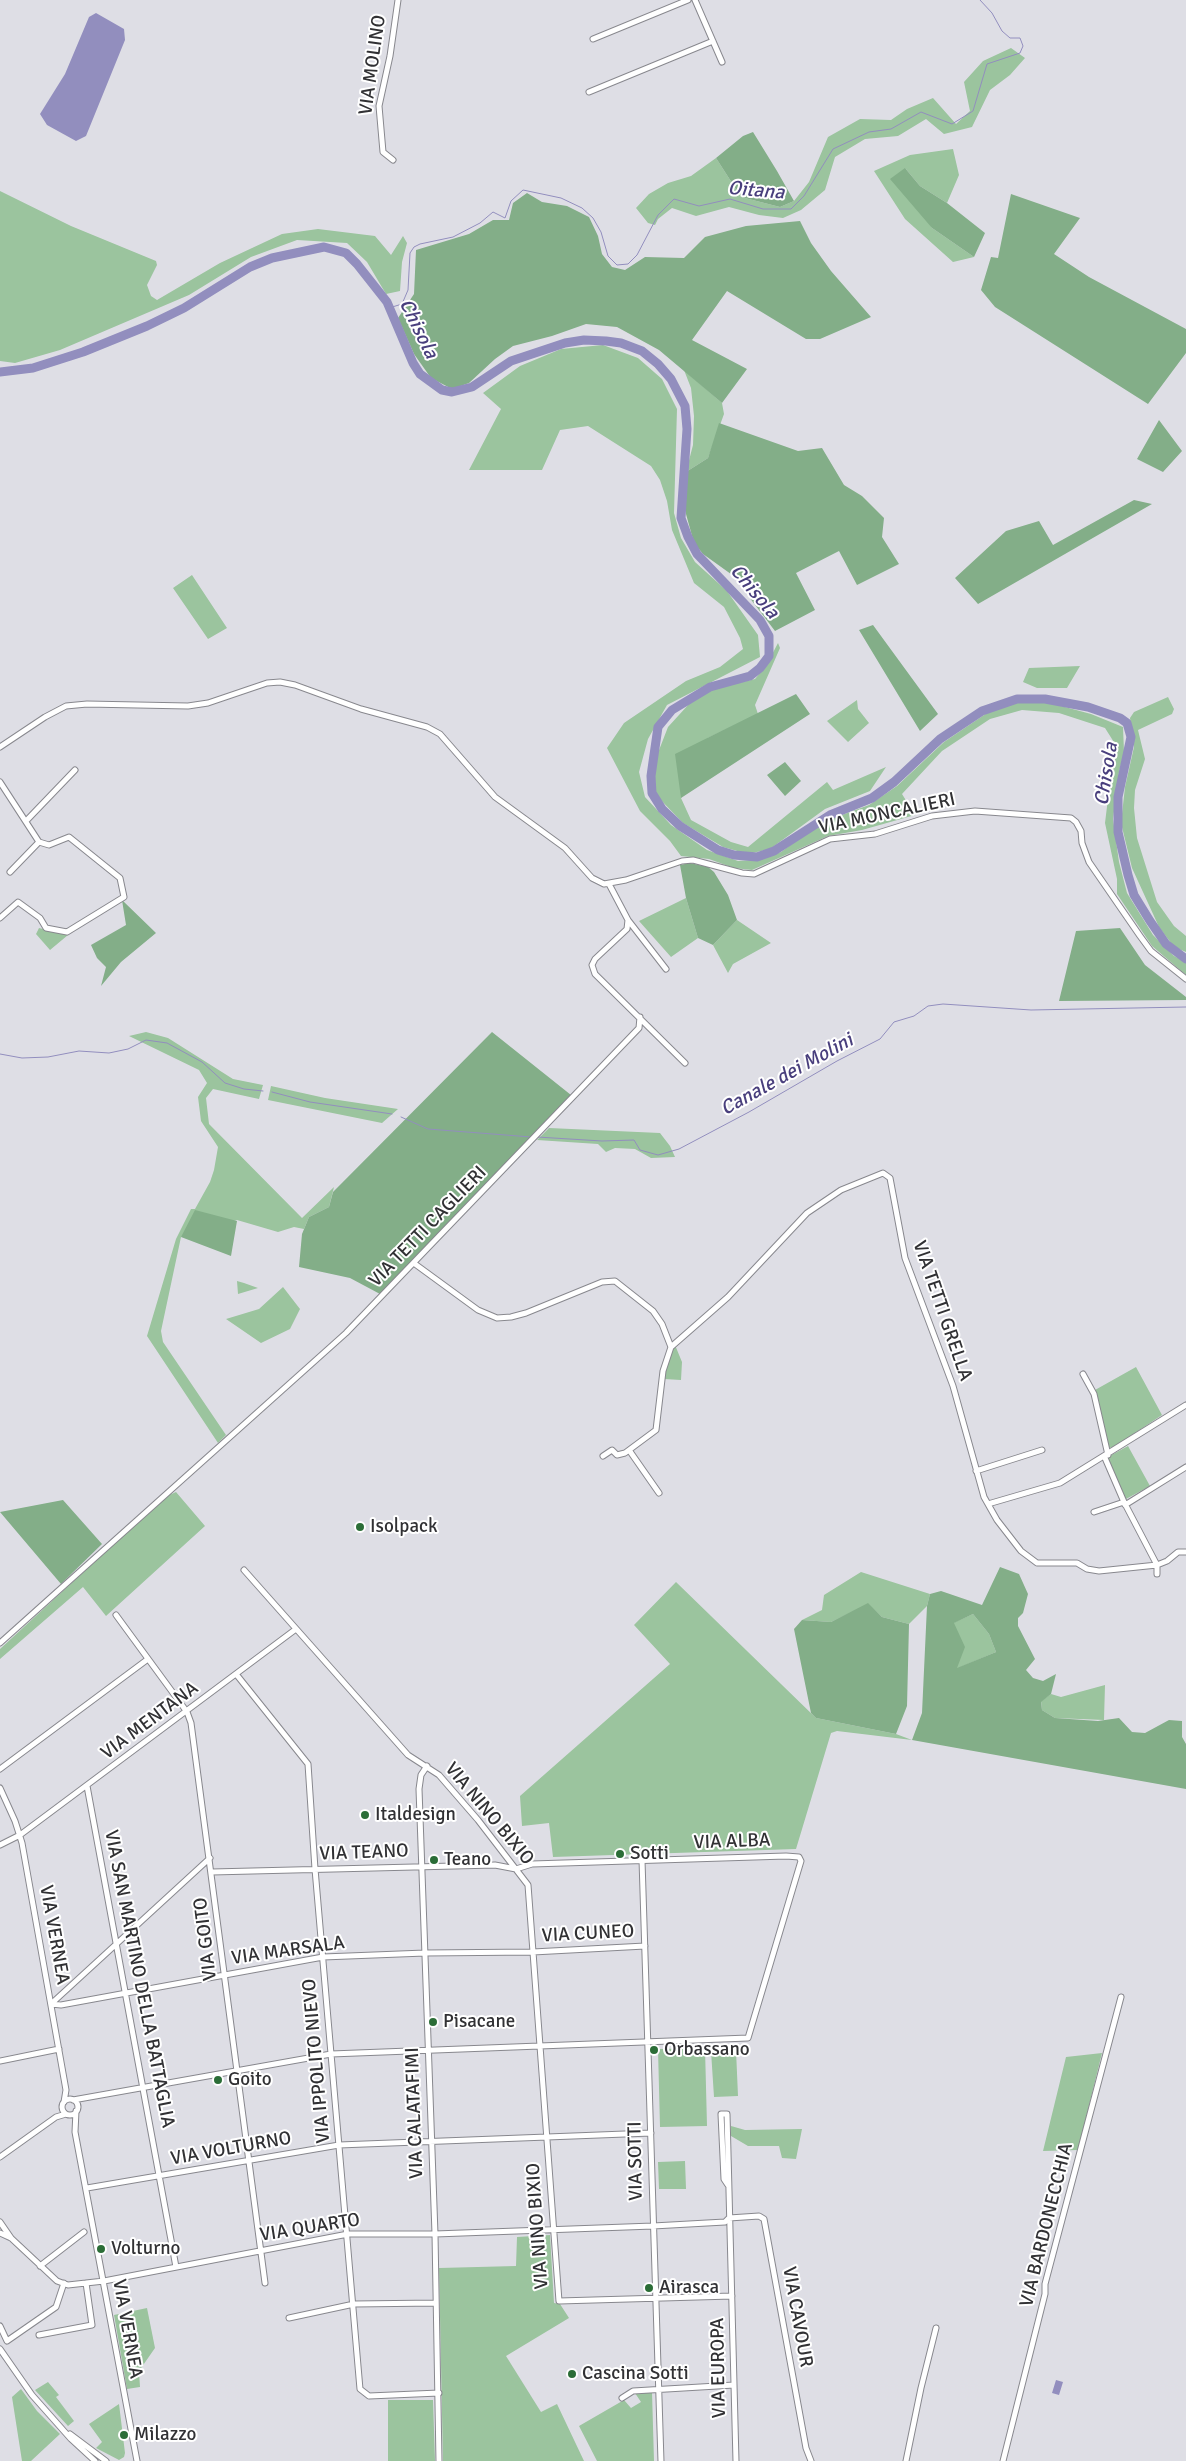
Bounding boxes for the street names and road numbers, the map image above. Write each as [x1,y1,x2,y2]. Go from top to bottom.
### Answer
street label: VIA MOLINO [355,13,391,117]
street label: VIA MONCALIERI [817,788,957,840]
street label: VIA TETTI CAGLIERI [364,1162,492,1292]
street label: VIA TETTI GRELLA [907,1238,977,1384]
street label: VIA MENTANA [97,1677,203,1765]
street label: VIA NINO BIXIO [440,1758,538,1870]
street label: VIA SAN MARTINO DELLA BATTAGLIA [99,1828,179,2130]
street label: VIA ALBA [693,1829,771,1855]
street label: VIA TEANO [319,1840,409,1866]
street label: VIA VERNEA [34,1883,74,1987]
street label: VIA GOITO [190,1896,222,1982]
street label: VIA CUNEO [541,1920,635,1948]
street label: VIA MARSALA [230,1932,346,1970]
street label: VIA IPPOLITO NIEVO [298,1978,336,2144]
street label: VIA CALATAFIMI [401,2047,429,2179]
street label: VIA SOTTI [624,2121,648,2201]
street label: VIA VOLTURNO [169,2127,293,2171]
street label: VIA BARDONECCHIA [1016,2141,1078,2309]
street label: VIA NINO BIXIO [522,2162,554,2290]
street label: VIA QUARTO [258,2209,362,2247]
street label: VIA CAVOUR [777,2265,817,2369]
street label: VIA VERNEA [107,2277,147,2381]
street label: VIA EUROPA [707,2318,731,2418]

